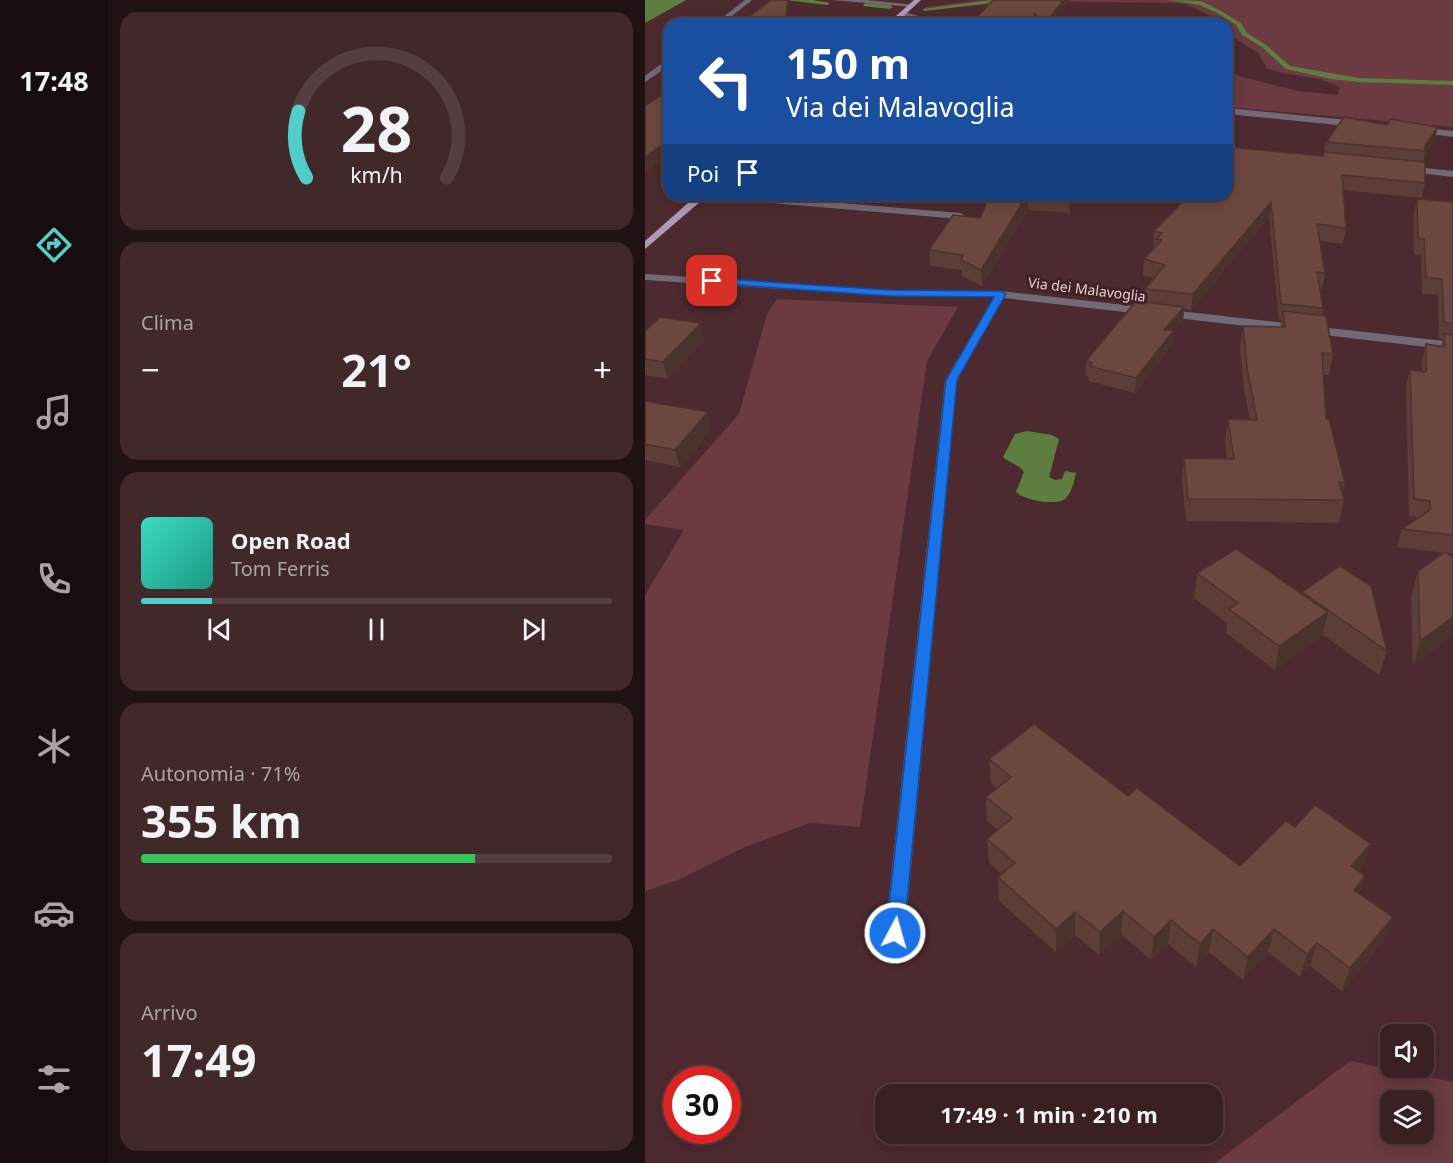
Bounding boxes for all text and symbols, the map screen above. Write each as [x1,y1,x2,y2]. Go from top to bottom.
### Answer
text: 150 m [786,34,910,91]
icon: left [687,42,765,120]
text: 17:48 [19,62,89,99]
text: 28 [341,85,412,170]
text: Via dei Malavoglia [786,88,1015,125]
icon: arrive [731,156,764,189]
text: Poi [687,158,719,188]
text: km/h [350,160,403,189]
icon: directions [33,224,75,266]
pin [686,255,737,306]
icon: arrive [695,264,728,297]
street label: Via dei Malavoglia [1027,272,1147,306]
text: Clima [141,309,194,336]
text: 21° [341,339,412,400]
text: − [141,347,160,392]
text: + [593,347,612,392]
icon: music [33,391,75,433]
text: Open Road [231,525,351,555]
text: Tom Ferris [231,555,330,582]
icon: phone [33,558,75,600]
icon: previous [203,613,236,646]
icon: pause [360,613,393,646]
icon: next [517,613,550,646]
icon: climate [33,725,75,767]
text: Autonomia · 71% [141,760,300,787]
text: 355 km [141,790,302,851]
icon: car [33,892,75,934]
position arrow [863,901,927,965]
text: Arrivo [141,999,198,1026]
map controls [1380,1024,1434,1144]
button: sound [1380,1024,1434,1078]
text: 17:49 [141,1029,257,1090]
icon: filters [33,1058,75,1100]
speed limit sign: 30 [663,1066,741,1144]
button: layers [1380,1090,1434,1144]
text: 17:49 · 1 min · 210 m [940,1099,1158,1129]

